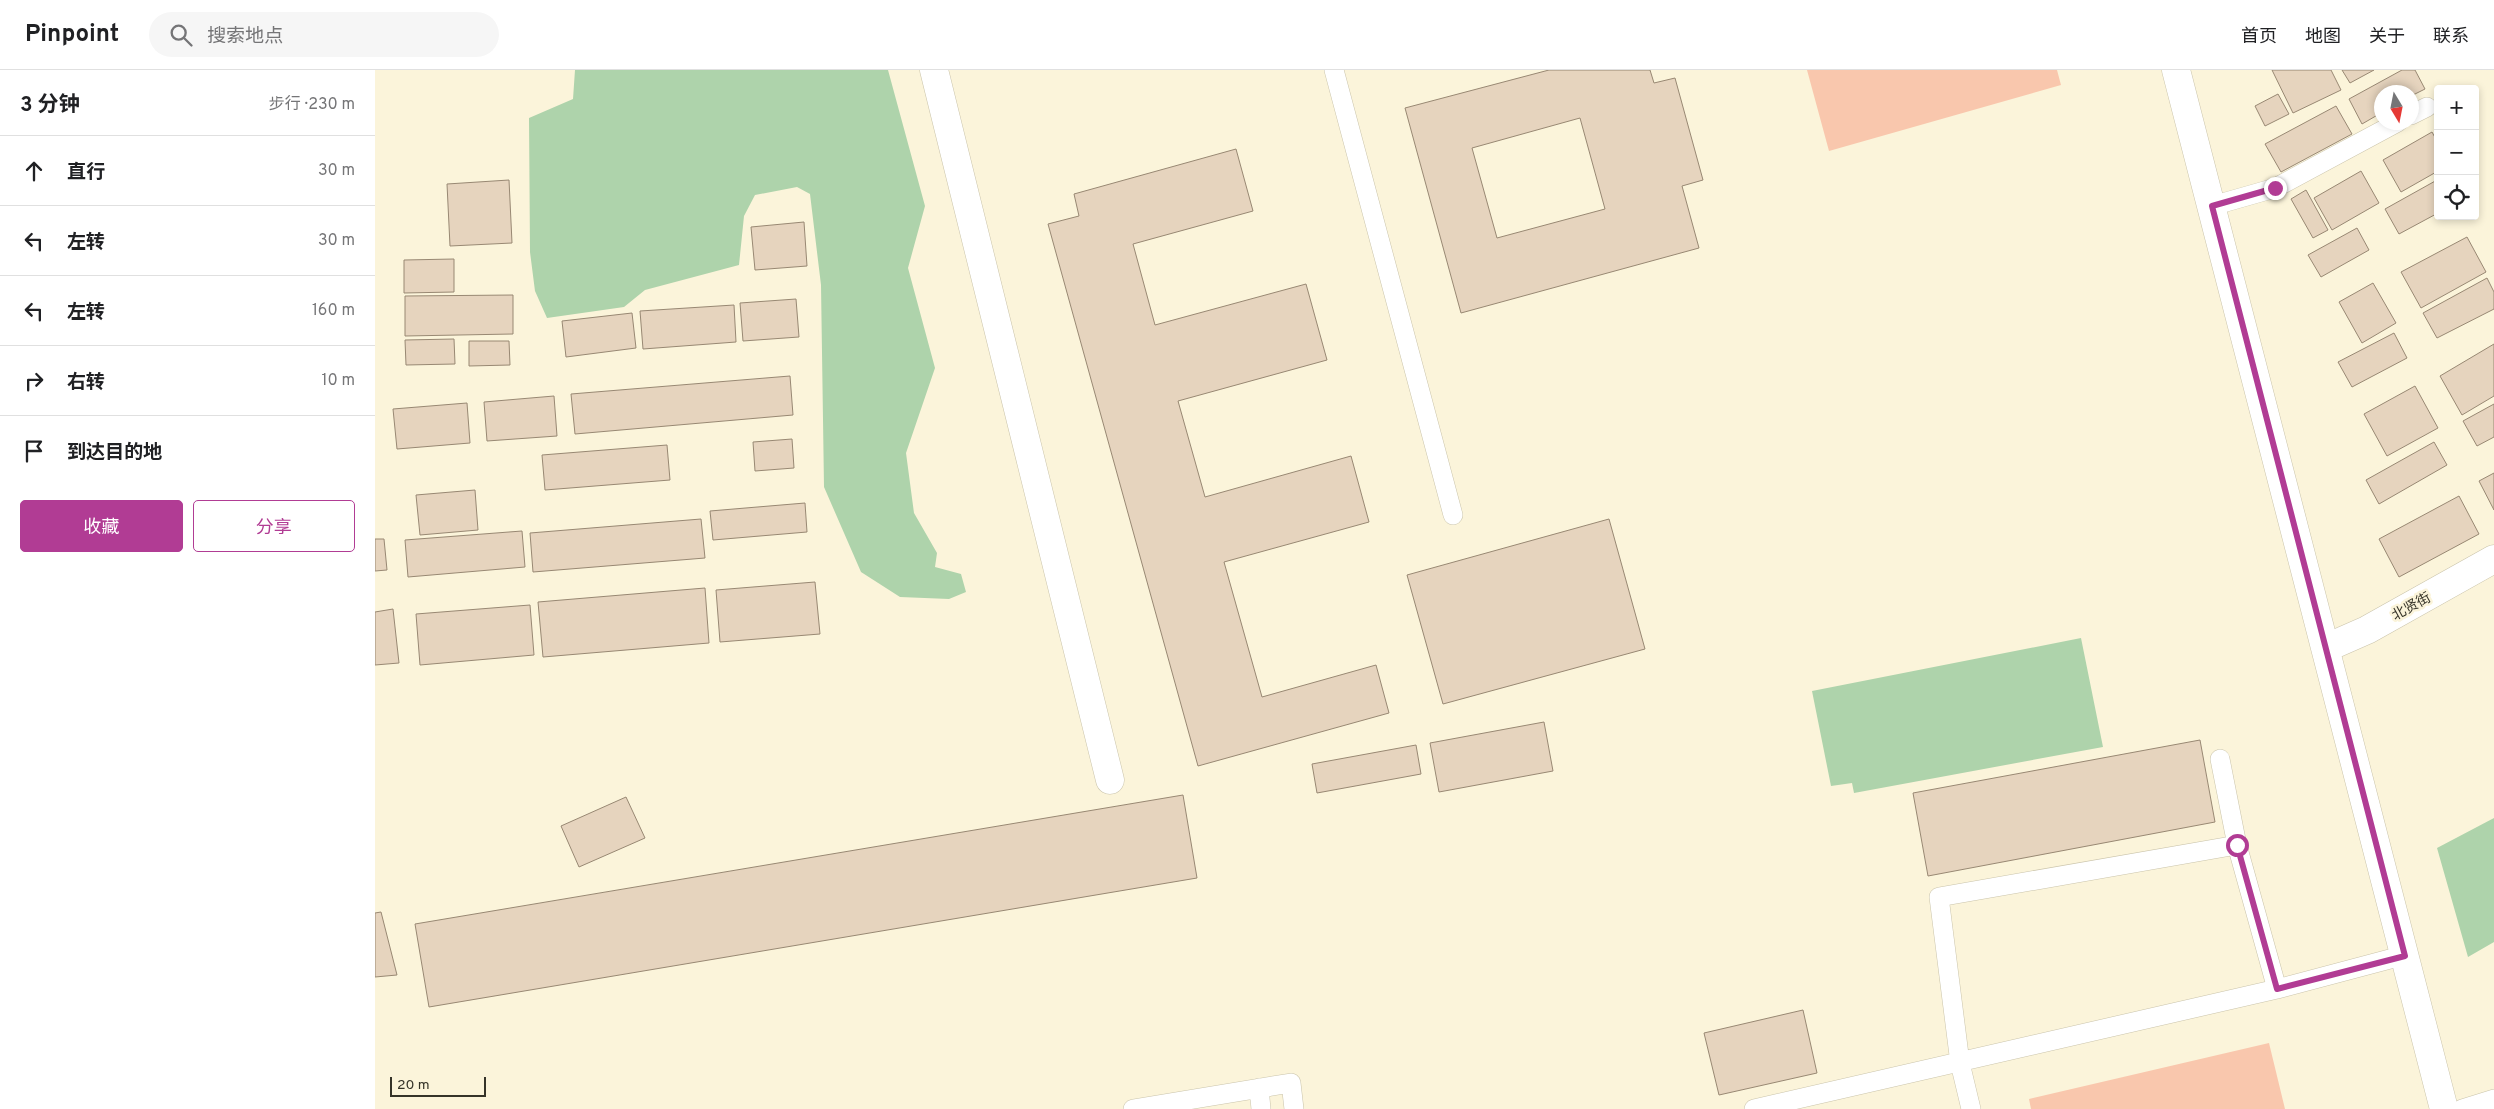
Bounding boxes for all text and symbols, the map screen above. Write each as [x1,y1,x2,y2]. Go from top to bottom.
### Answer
search box [149,12,499,57]
text: Pinpoint [25,20,119,50]
icon: search [167,21,195,49]
text: 搜索地点 [207,25,283,49]
text: 首页 [2241,26,2277,49]
text: 地图 [2305,26,2341,49]
text: 关于 [2369,26,2405,49]
text: 联系 [2433,26,2469,49]
north arrow [2374,85,2419,130]
map controls [2434,85,2479,220]
button: + [2434,85,2479,130]
text: 3 分钟 [20,92,80,119]
text: 步行 · 230 m [269,95,355,115]
button: − [2434,130,2479,175]
icon: ahead [20,157,48,185]
text: 直行 [67,161,105,185]
text: 30 m [318,161,355,181]
button: locate [2434,175,2479,220]
route end [2264,177,2287,200]
icon: left [20,227,48,255]
text: 左转 [67,231,105,255]
text: 30 m [318,231,355,251]
icon: left [20,297,48,325]
text: 左转 [67,301,105,325]
text: 160 m [312,301,355,321]
icon: right [20,367,48,395]
text: 右转 [67,371,105,395]
text: 10 m [321,371,355,391]
icon: arrive [20,437,48,465]
text: 到达目的地 [67,441,162,465]
button: 收藏 [20,500,183,552]
button: 分享 [193,500,355,552]
street label: 北贤街 [2389,589,2434,625]
route start [2226,834,2249,857]
scale bar [390,1074,486,1097]
text: 20 m [397,1077,430,1094]

